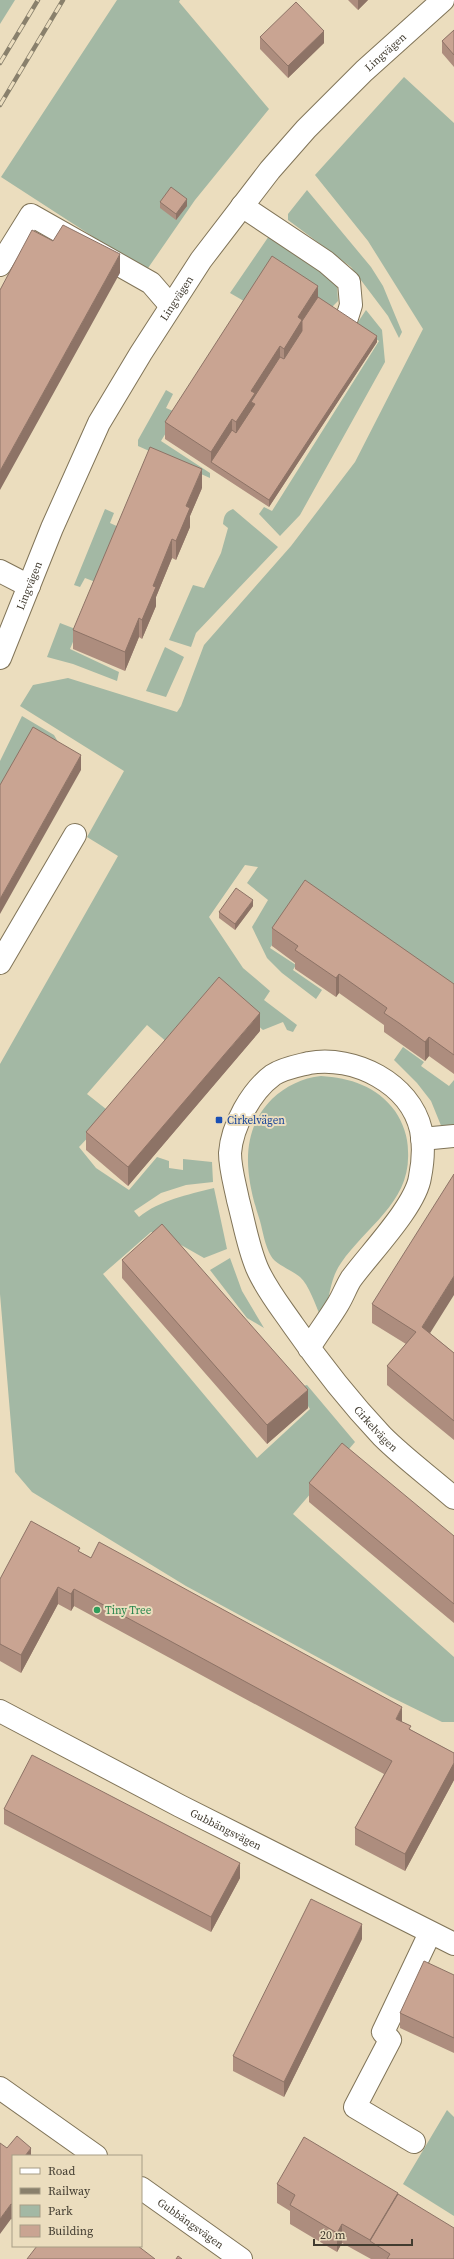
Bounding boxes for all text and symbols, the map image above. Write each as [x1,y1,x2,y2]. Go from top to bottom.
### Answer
street label: Lingvägen [362,29,410,75]
street label: Lingvägen [157,273,197,324]
street label: Lingvägen [13,559,46,612]
place label: Cirkelvägen [227,1113,285,1128]
marker: Cirkelvägen [214,1115,224,1125]
street label: Cirkelvägen [350,1403,401,1455]
place label: Tiny Tree [105,1603,152,1618]
marker: Tiny Tree [92,1605,102,1615]
street label: Gubbängsvägen [188,1805,264,1854]
legend [12,2155,142,2247]
text: Road [48,2163,75,2179]
text: Railway [48,2183,91,2199]
street label: Gubbängsvägen [154,2195,227,2253]
text: Park [48,2203,73,2219]
scale bar [314,2221,412,2247]
text: Building [48,2223,93,2239]
text: 20 m [320,2227,346,2243]

